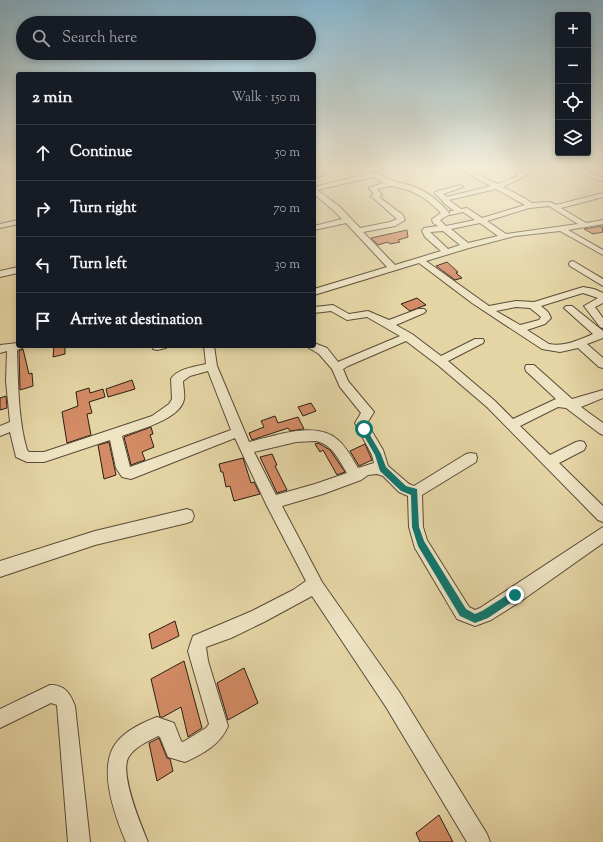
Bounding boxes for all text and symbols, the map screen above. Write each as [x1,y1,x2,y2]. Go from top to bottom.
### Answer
map controls [555,12,591,156]
button: + [555,12,591,48]
search box [16,16,316,60]
icon: search [30,27,52,49]
text: Search here [62,28,137,49]
button: − [555,48,591,84]
button: locate [555,84,591,120]
text: 2 min [32,86,73,110]
text: Walk · 150 m [231,89,300,107]
button: layers [555,120,591,156]
icon: ahead [32,142,54,164]
text: Continue [70,142,132,163]
text: 50 m [275,144,300,162]
icon: right [32,198,54,220]
text: Turn right [70,198,136,219]
text: 70 m [273,200,300,218]
icon: left [32,254,54,276]
text: Turn left [70,254,127,275]
text: 30 m [274,256,300,274]
icon: arrive [32,310,54,332]
text: Arrive at destination [70,310,203,331]
route start [355,420,373,438]
route end [506,586,524,604]

